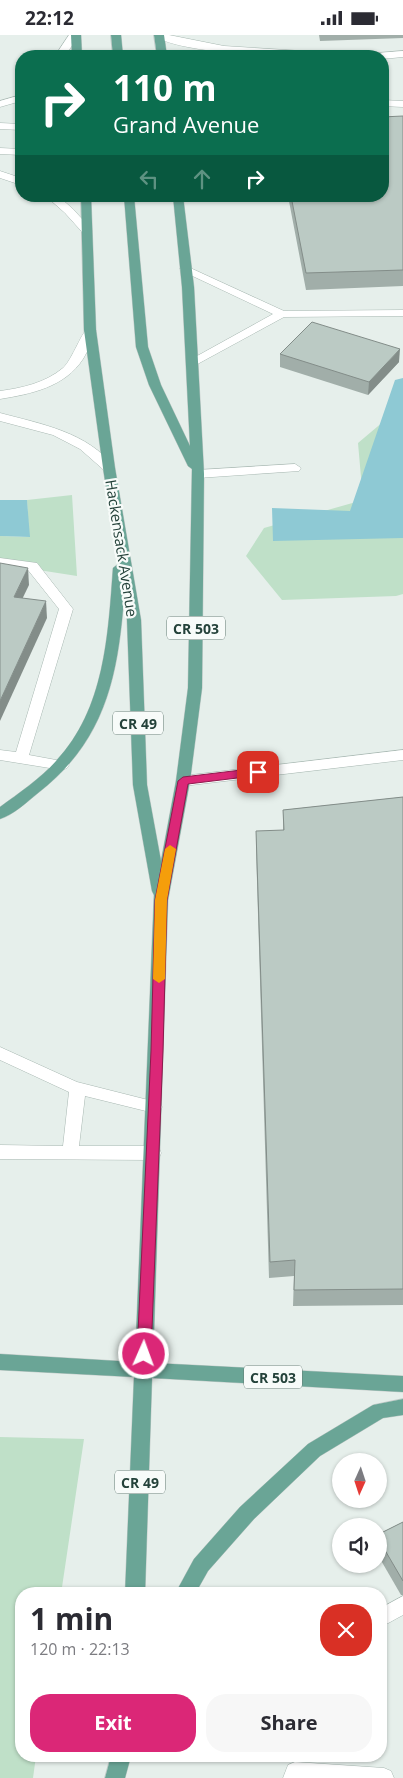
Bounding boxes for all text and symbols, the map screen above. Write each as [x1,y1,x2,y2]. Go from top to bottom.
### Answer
text: 22:12 [25,5,74,31]
text: 110 m [113,64,217,111]
icon: right [30,70,95,135]
text: Grand Avenue [113,109,259,139]
icon: left [135,165,163,193]
icon: ahead [188,165,216,193]
icon: right [241,165,269,193]
street label: Hackensack Avenue [101,478,143,618]
road number: CR 503 [167,617,225,639]
road number: CR 49 [113,711,163,735]
pin [237,751,279,793]
icon: arrive [244,758,272,786]
position arrow [117,1327,169,1379]
road number: CR 503 [244,1365,302,1389]
north arrow [332,1453,388,1507]
map controls [332,1453,387,1573]
road number: CR 49 [115,1470,165,1493]
button: sound [332,1518,387,1573]
text: 1 min [30,1598,113,1639]
button: close [320,1604,372,1656]
text: 120 m · 22:13 [30,1638,130,1660]
button: Exit [30,1694,196,1752]
button: Share [206,1694,372,1752]

